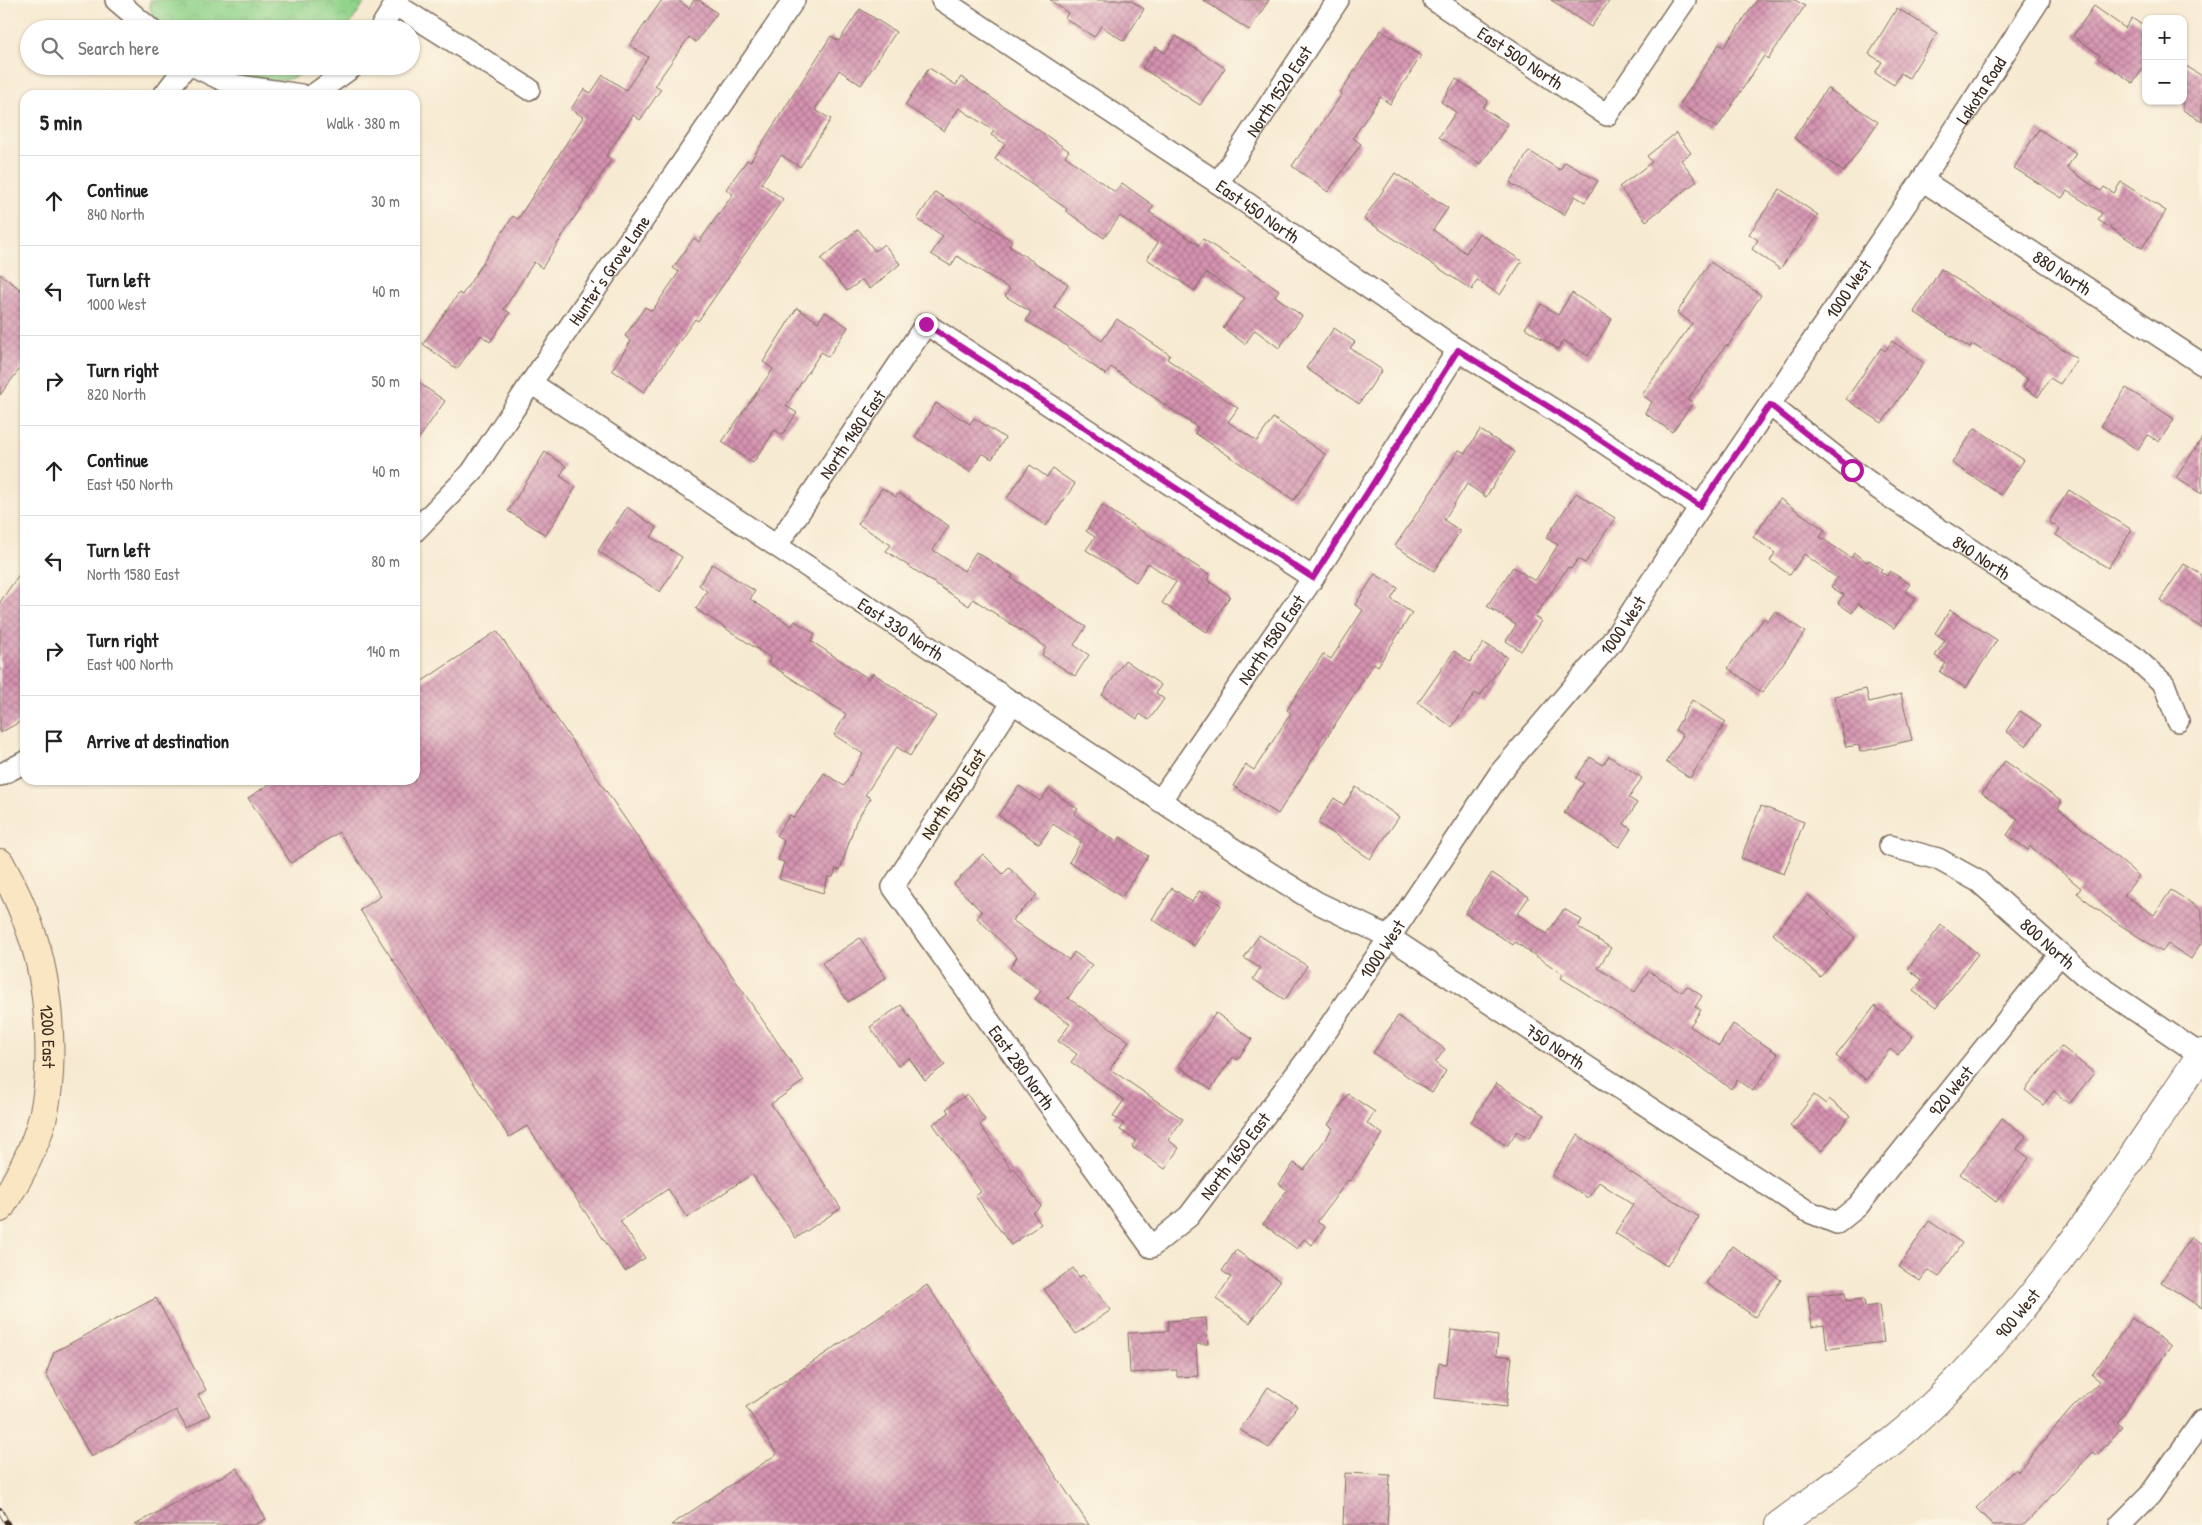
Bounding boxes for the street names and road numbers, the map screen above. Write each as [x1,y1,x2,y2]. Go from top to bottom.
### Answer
street label: East 500 North [1473,20,1569,95]
street label: North 1520 East [1239,40,1318,142]
street label: Lakota Road [1949,52,2012,128]
street label: East 450 North [1211,173,1305,249]
street label: Hunter's Grove Lane [562,210,655,330]
street label: 880 North [2028,244,2097,301]
street label: 1000 West [1819,254,1877,323]
street label: North 1480 East [813,383,892,484]
street label: 840 North [1948,529,2016,585]
street label: North 1580 East [1231,589,1311,689]
street label: 1000 West [1594,590,1652,660]
street label: East 330 North [853,591,949,666]
street label: North 1550 East [914,743,992,844]
street label: 800 North [2015,912,2081,975]
street label: 1000 West [1353,914,1411,983]
street label: 1200 East [34,1003,62,1069]
street label: 750 North [1521,1017,1590,1075]
street label: East 280 North [983,1020,1061,1115]
street label: 920 West [1922,1059,1979,1121]
street label: North 1650 East [1193,1106,1276,1205]
street label: 900 West [1989,1282,2046,1344]

